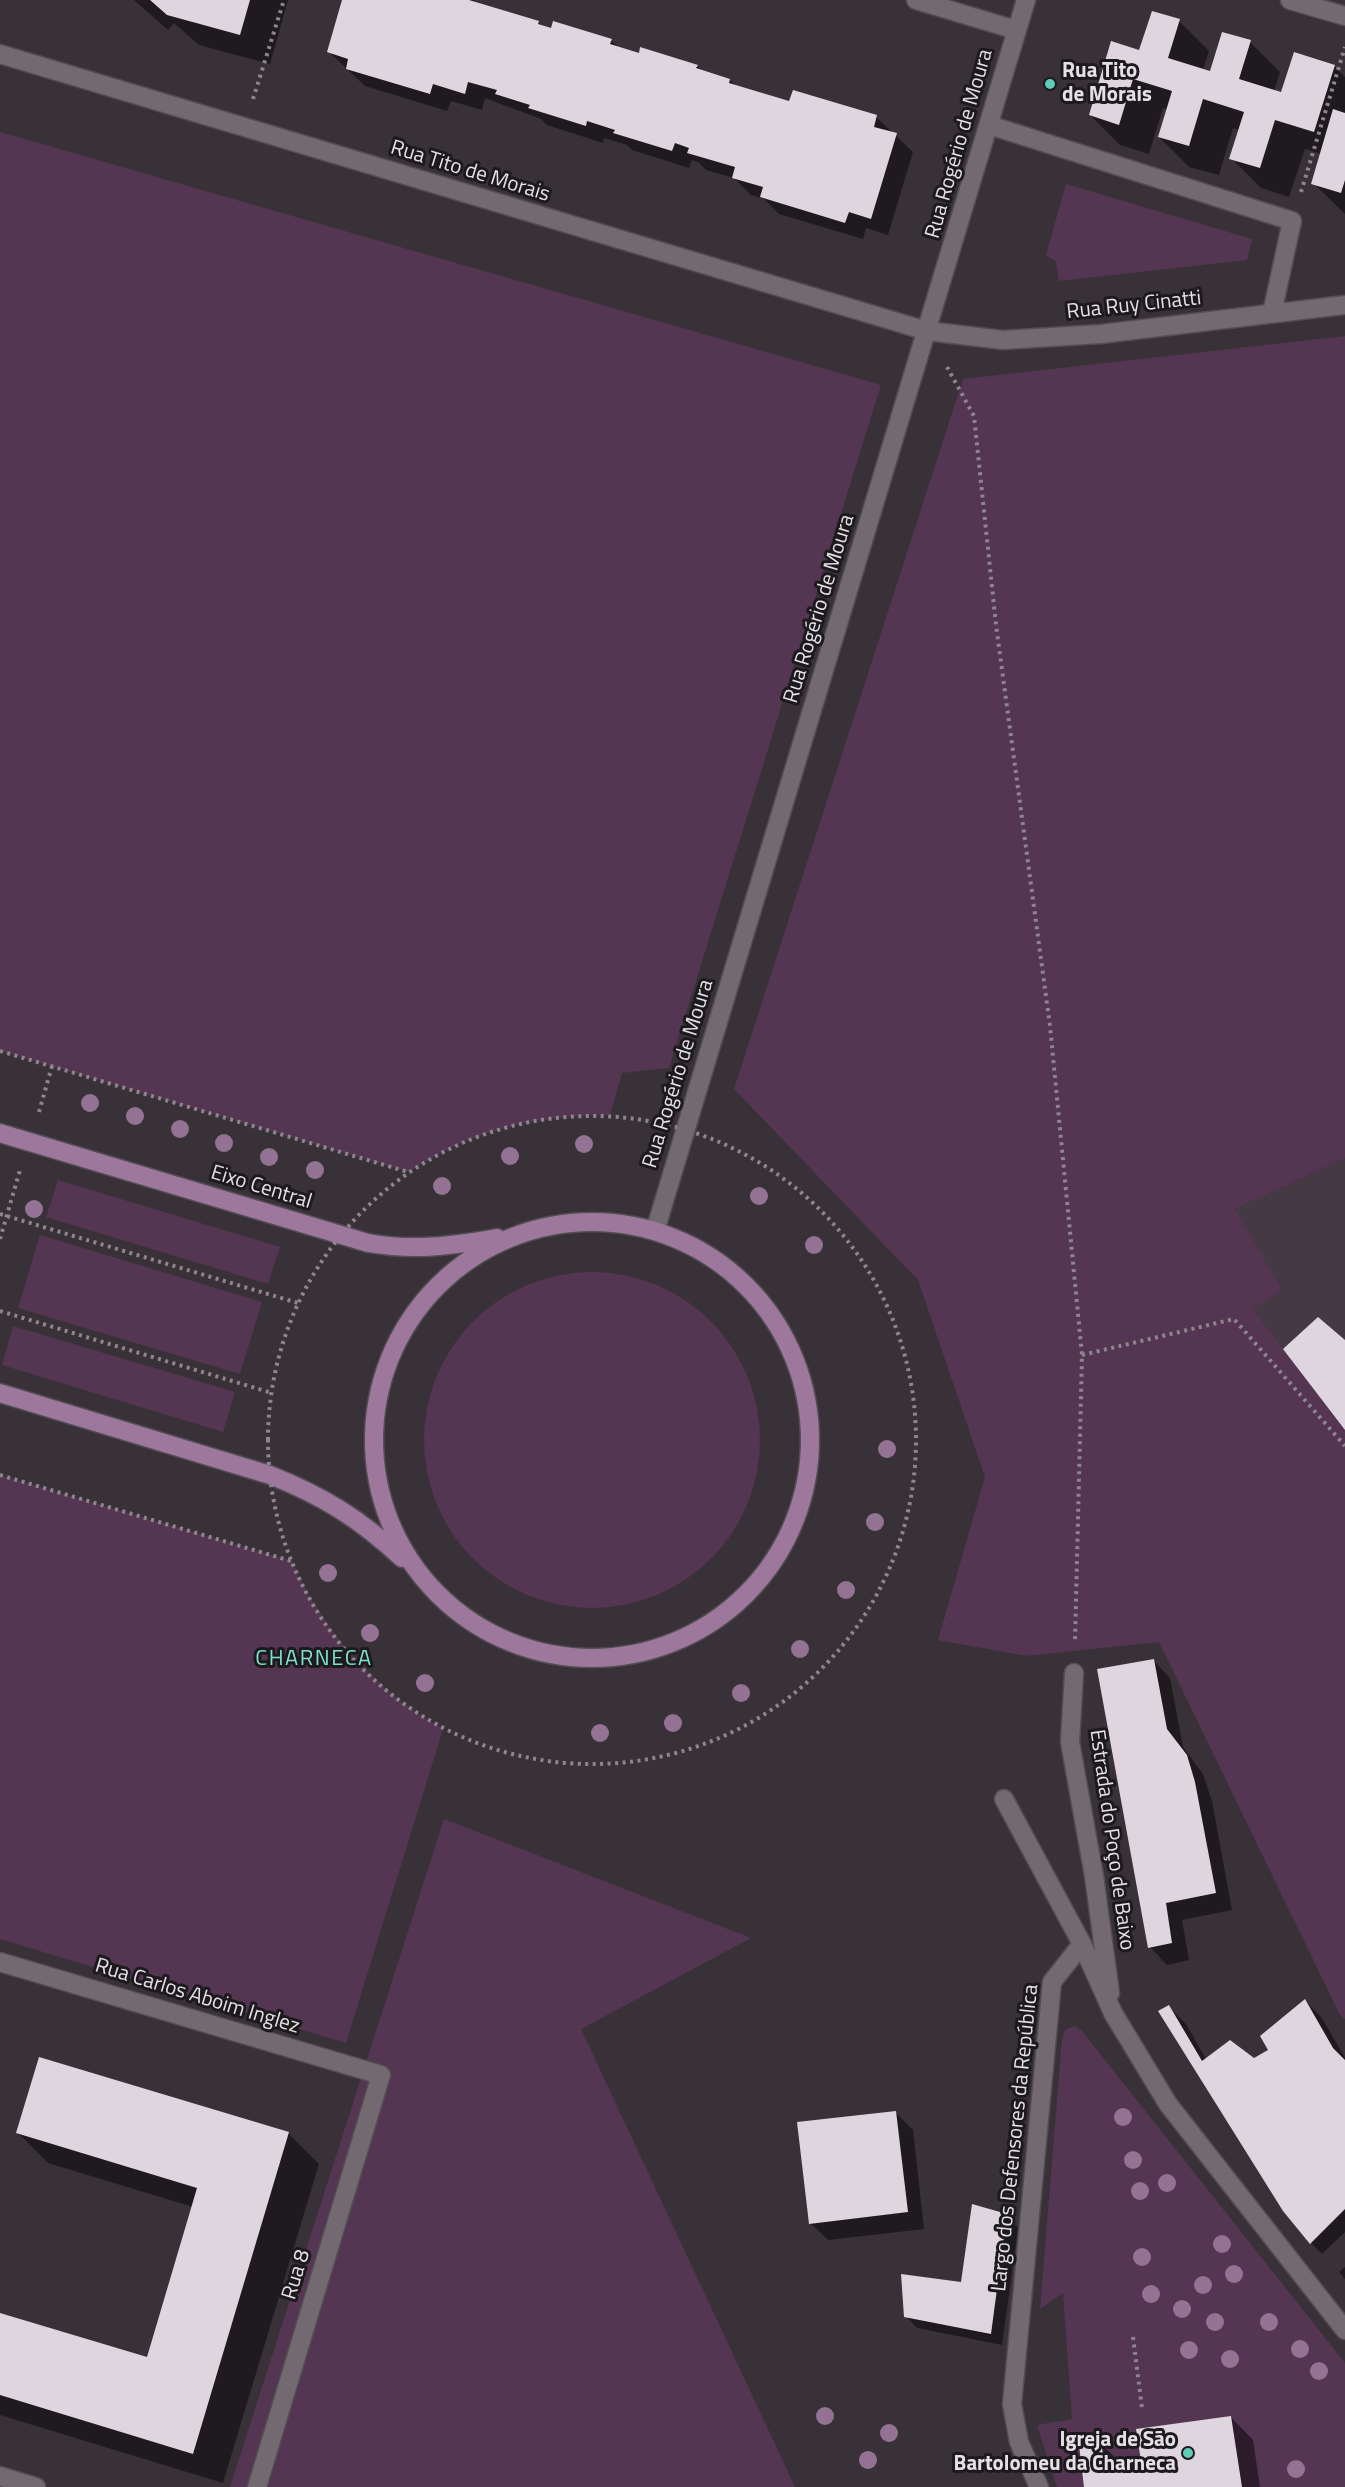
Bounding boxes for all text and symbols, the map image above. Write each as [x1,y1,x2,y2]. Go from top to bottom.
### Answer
street label: Rua Rogério de Moura [921,46,999,242]
place label: Rua Tito de Morais [1062,59,1152,109]
marker: Rua Tito de Morais [1043,77,1057,91]
street label: Rua Tito de Morais [387,136,553,208]
street label: Rua Ruy Cinatti [1065,286,1203,326]
street label: Rua Rogério de Moura [779,512,861,706]
street label: Rua Rogério de Moura [638,977,720,1171]
street label: Eixo Central [207,1161,315,1215]
district label: CHARNECA [255,1647,373,1673]
street label: Estrada do Poço de Baixo [1083,1728,1139,1952]
street label: Rua Carlos Aboim Inglez [92,1954,302,2040]
street label: Largo dos Defensores da República [987,1983,1045,2293]
street label: Rua 8 [278,2247,316,2303]
place label: Igreja de São Bartolomeu da Charneca [954,2428,1176,2478]
marker: Igreja de São Bartolomeu da Charneca [1181,2446,1195,2460]

